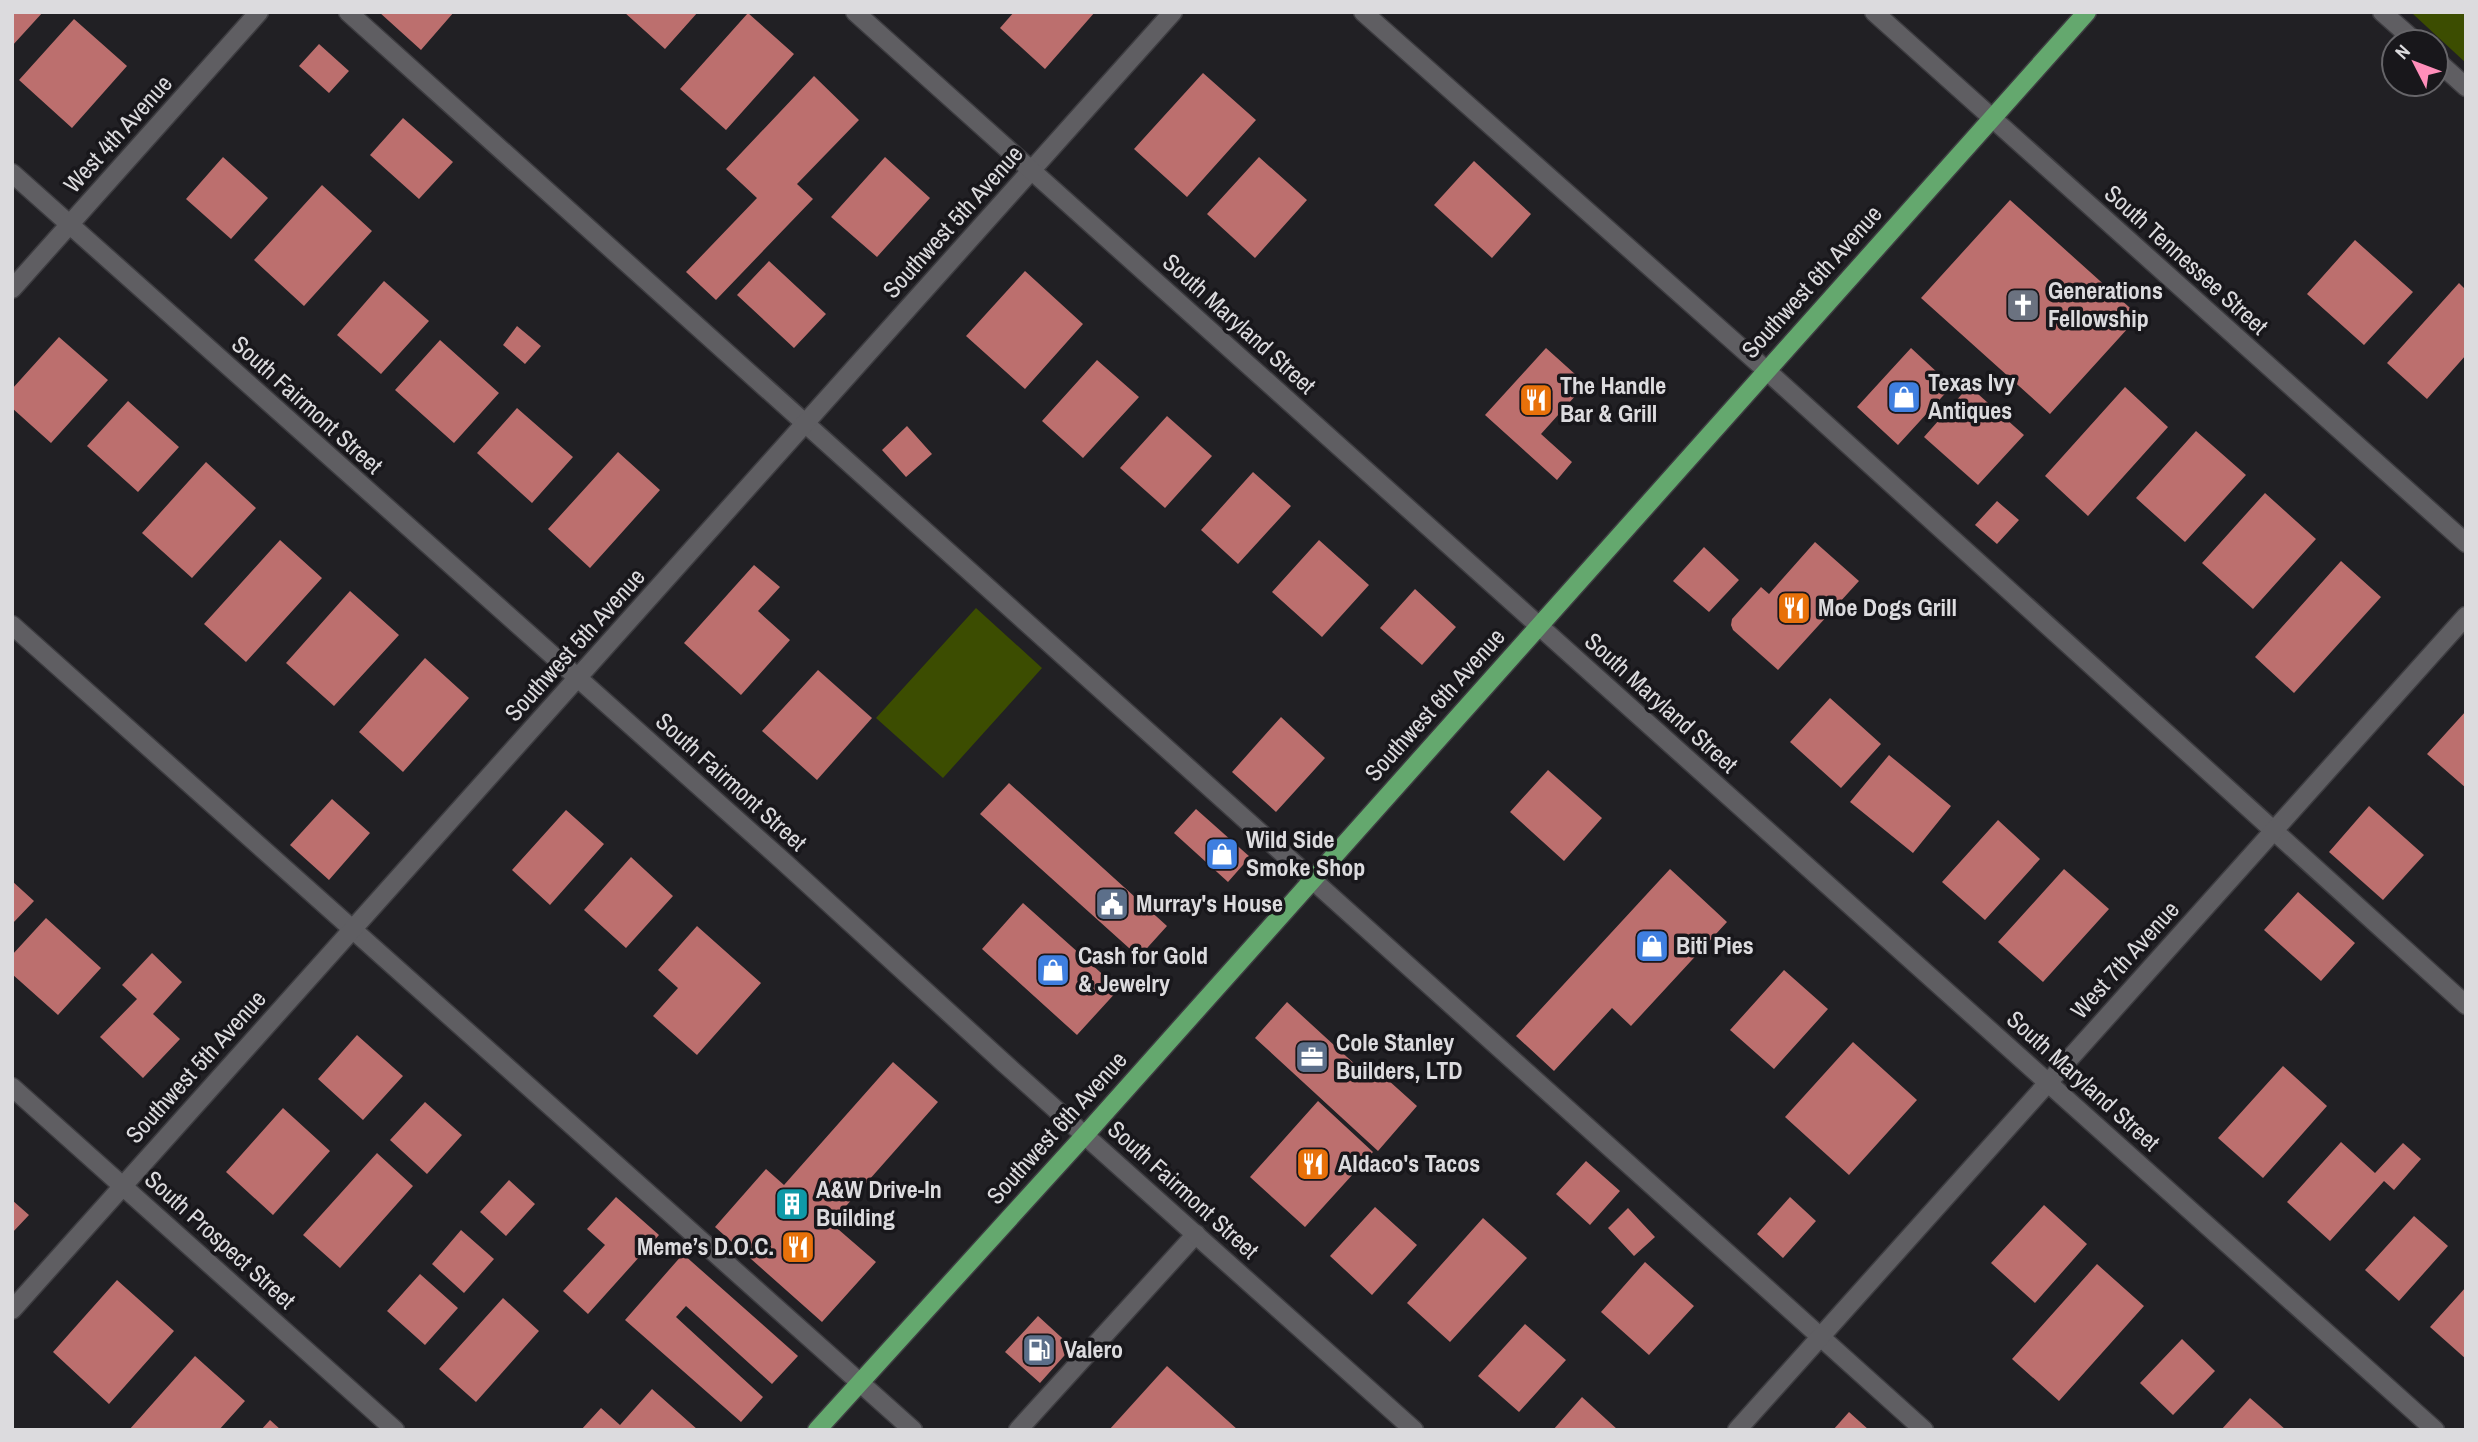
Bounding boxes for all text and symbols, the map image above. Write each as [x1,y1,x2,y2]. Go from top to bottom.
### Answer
north arrow [2380,28,2450,98]
text: N [2389,39,2416,65]
street label: West 4th Avenue [56,68,179,199]
street label: Southwest 5th Avenue [875,138,1030,305]
street label: South Tennessee Street [2098,177,2276,342]
street label: Southwest 6th Avenue [1734,198,1889,365]
street label: South Maryland Street [1156,246,1324,401]
place label: Generations Fellowship [2048,274,2163,334]
church icon: Generations Fellowship [2004,286,2042,324]
street label: South Fairmont Street [225,328,390,481]
place label: Texas Ivy Antiques [1928,366,2015,426]
place label: The Handle Bar & Grill [1560,369,1666,429]
shop icon: Texas Ivy Antiques [1885,378,1923,416]
restaurant icon: The Handle Bar & Grill [1517,381,1555,419]
street label: Southwest 5th Avenue [497,561,652,728]
restaurant icon: Moe Dogs Grill [1775,589,1813,627]
place label: Moe Dogs Grill [1818,591,1957,623]
street label: Southwest 6th Avenue [1357,621,1512,788]
street label: South Maryland Street [1578,625,1746,780]
street label: South Fairmont Street [649,705,814,858]
place label: Wild Side Smoke Shop [1246,823,1365,883]
shop icon: Wild Side Smoke Shop [1203,835,1241,873]
public building icon: Murray's House [1093,885,1131,923]
place label: Murray's House [1136,887,1283,919]
street label: West 7th Avenue [2063,894,2186,1025]
shop icon: Biti Pies [1633,927,1671,965]
place label: Biti Pies [1676,929,1754,961]
place label: Cash for Gold & Jewelry [1078,939,1208,999]
shop icon: Cash for Gold & Jewelry [1034,951,1072,989]
street label: Southwest 5th Avenue [118,983,273,1150]
street label: South Maryland Street [2000,1003,2168,1158]
place label: Cole Stanley Builders, LTD [1336,1026,1463,1086]
office icon: Cole Stanley Builders, LTD [1293,1038,1331,1076]
street label: Southwest 6th Avenue [979,1044,1134,1211]
street label: South Fairmont Street [1101,1113,1266,1266]
restaurant icon: Aldaco's Tacos [1294,1145,1332,1183]
place label: Aldaco's Tacos [1338,1147,1480,1179]
street label: South Prospect Street [138,1163,303,1316]
place label: A&W Drive-In Building [816,1173,942,1233]
building icon: A&W Drive-In Building [773,1185,811,1223]
restaurant icon: Meme’s D.O.C. [779,1228,817,1266]
place label: Meme’s D.O.C. [637,1230,774,1262]
fuel station icon: Valero [1020,1331,1058,1369]
place label: Valero [1064,1333,1123,1365]

